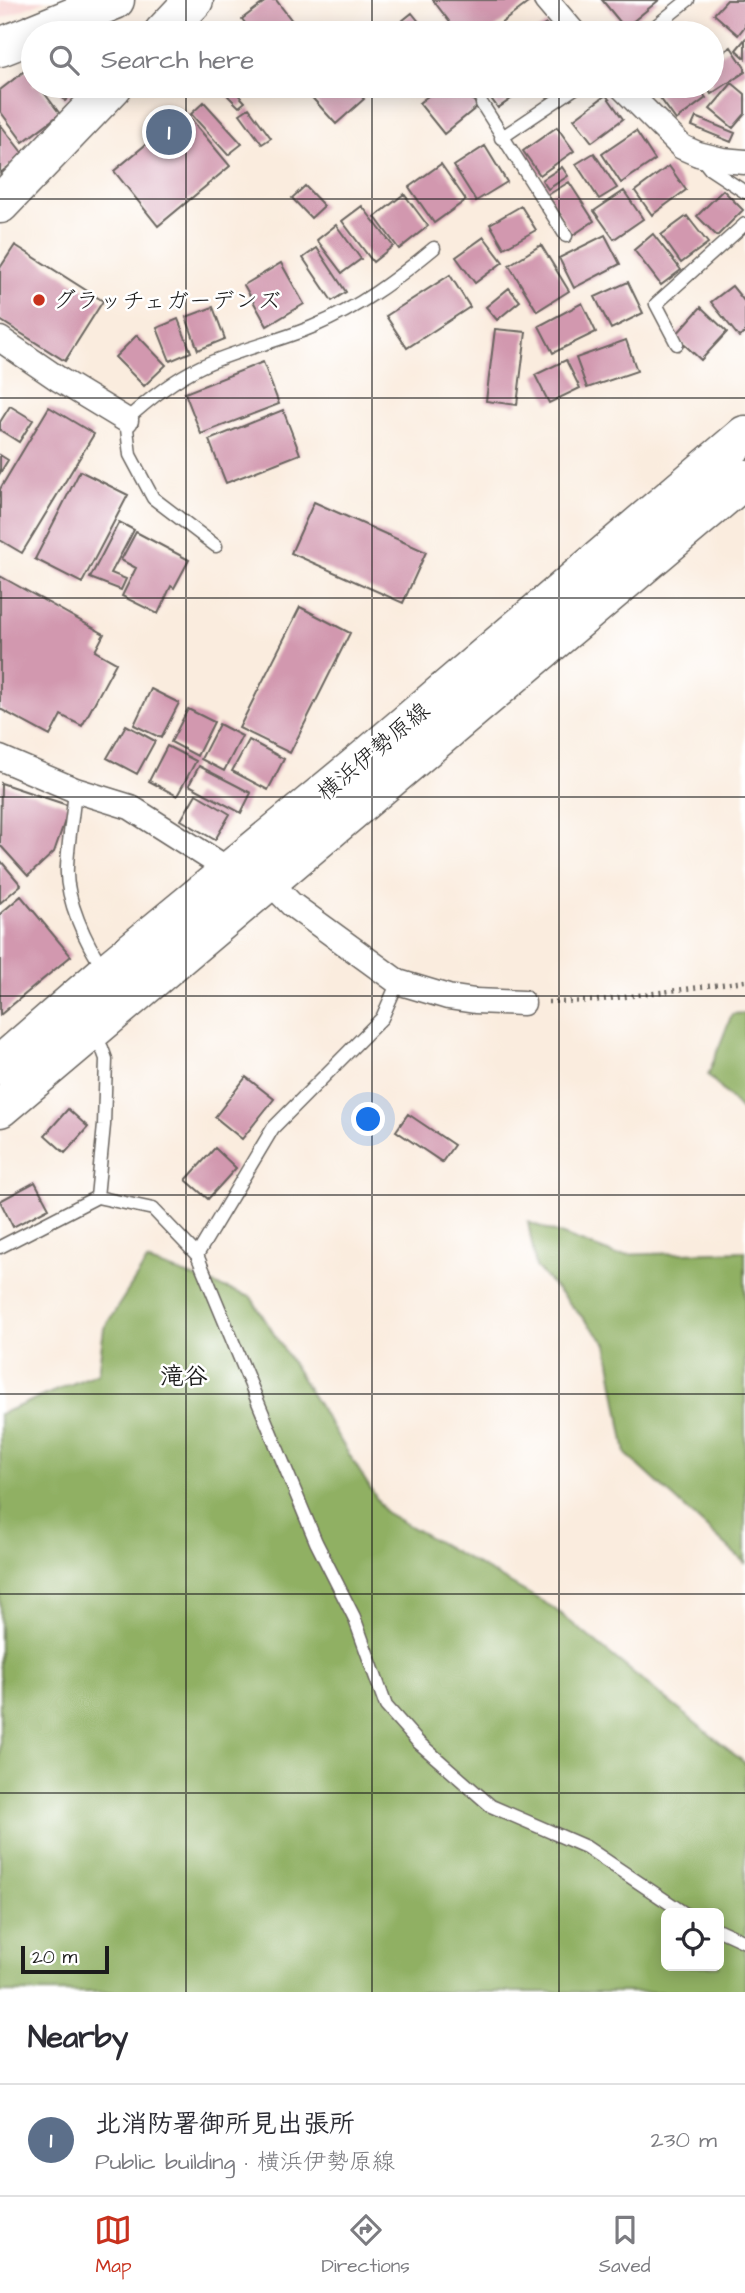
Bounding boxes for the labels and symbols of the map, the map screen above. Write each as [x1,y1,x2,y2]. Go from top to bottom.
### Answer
pin: 1 [146,106,192,158]
place label: グラッチェガーデンズ [53,285,281,317]
marker: グラッチェガーデンズ [31,292,47,308]
street label: 横浜伊勢原線 [311,695,437,808]
your location [351,1102,385,1136]
district label: 滝谷 [160,1360,208,1394]
scale bar [21,1943,108,1975]

